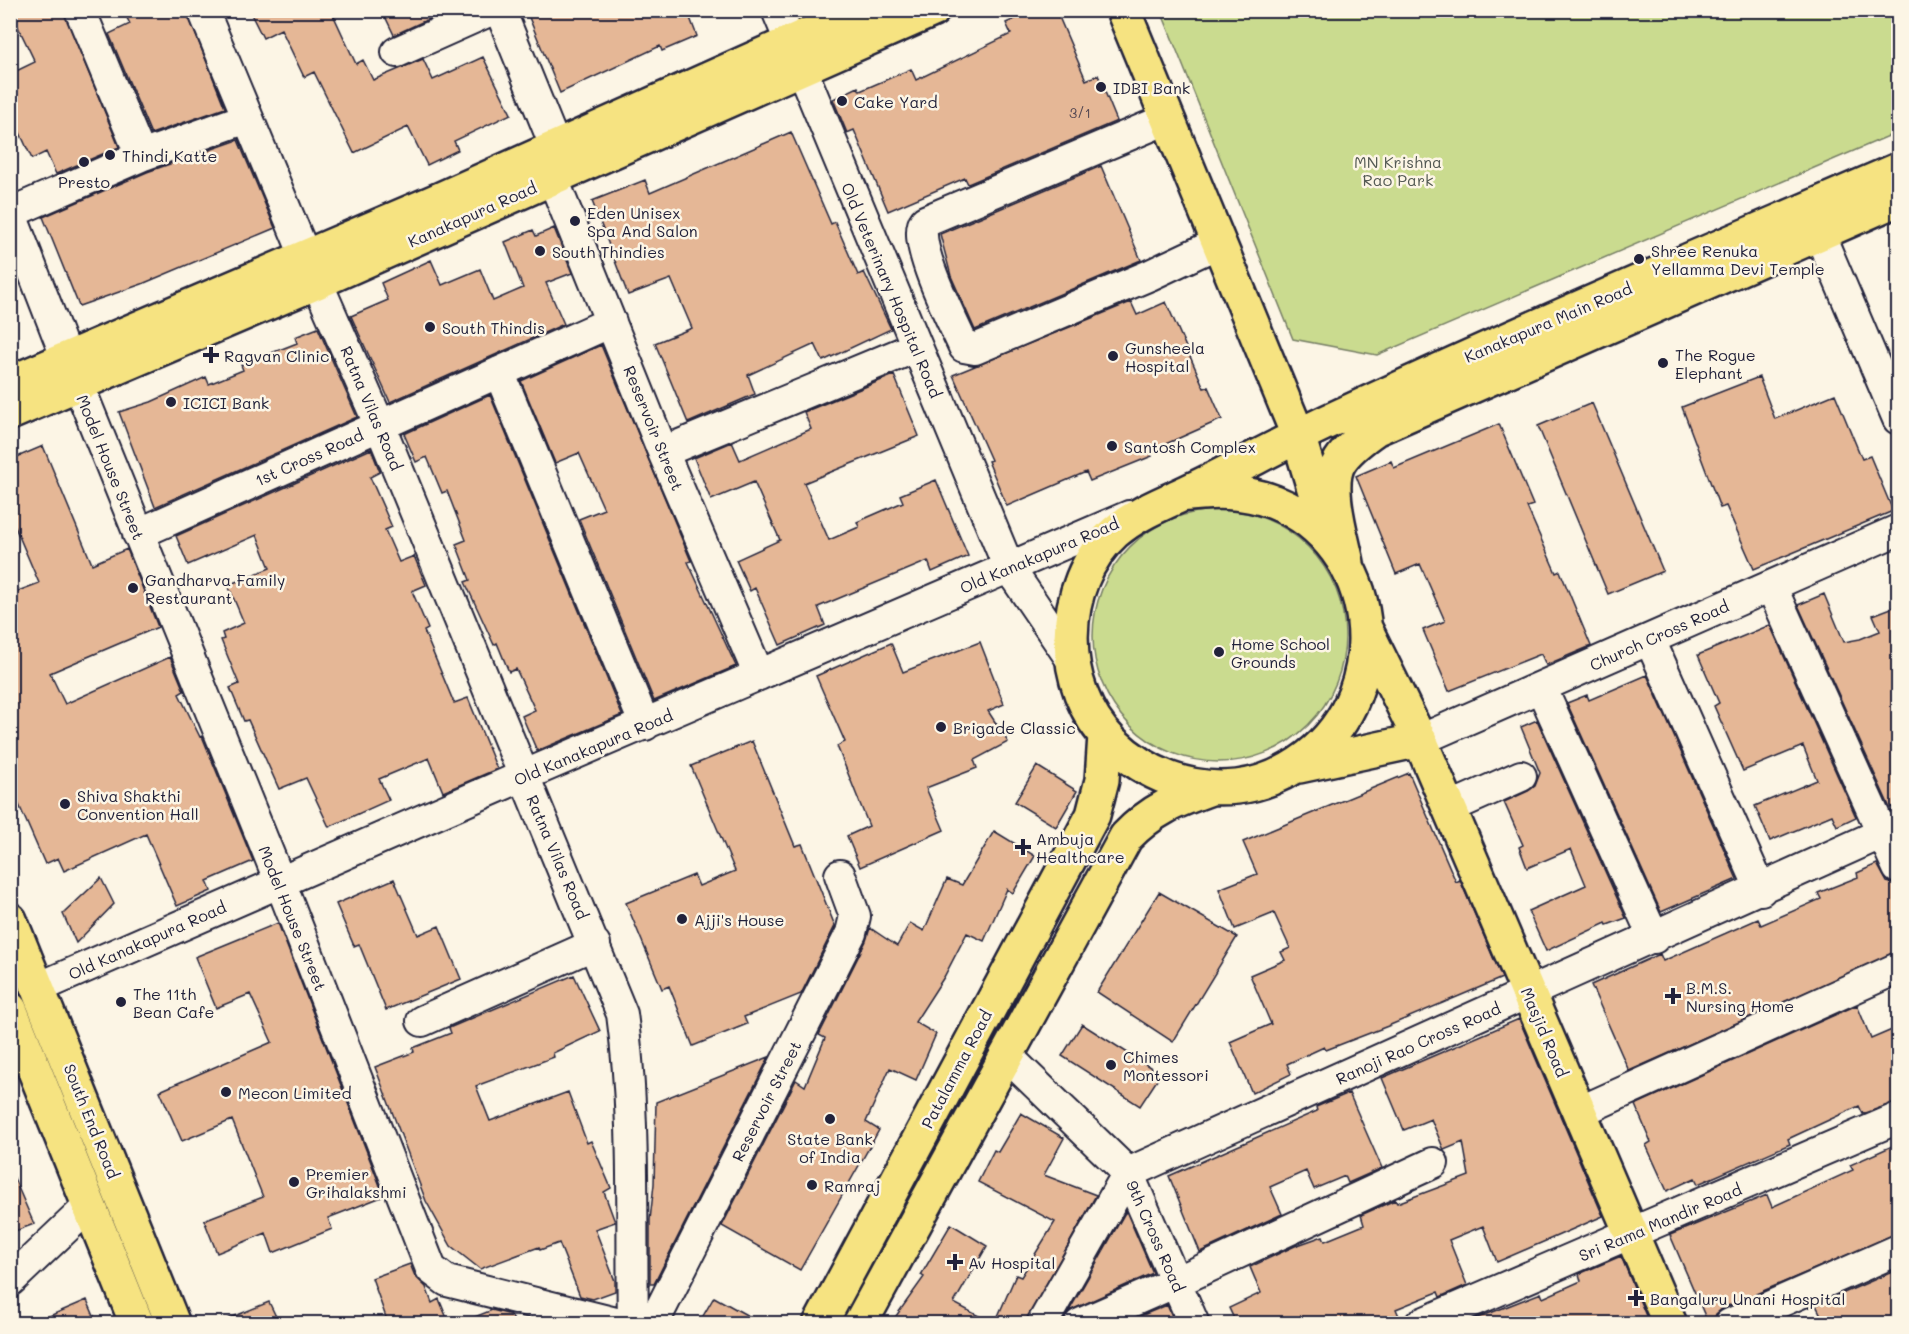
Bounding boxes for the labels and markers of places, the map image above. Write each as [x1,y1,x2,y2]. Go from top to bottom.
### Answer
place label: IDBI Bank [1113,77,1190,98]
marker: IDBI Bank [1094,80,1108,94]
place label: Cake Yard [854,91,938,112]
marker: Cake Yard [835,94,849,108]
place label: Thindi Katte [122,145,218,166]
marker: Thindi Katte [103,148,117,162]
marker: Presto [77,155,91,169]
place label: Presto [58,171,110,192]
place label: Eden Unisex Spa And Salon [587,202,698,241]
marker: Eden Unisex Spa And Salon [568,214,582,228]
place label: Shree Renuka Yellamma Devi Temple [1651,240,1825,279]
place label: South Thindies [552,241,665,262]
marker: South Thindies [533,244,547,258]
marker: Shree Renuka Yellamma Devi Temple [1632,252,1646,266]
place label: South Thindis [442,317,545,338]
marker: South Thindis [423,320,437,334]
place label: Gunsheela Hospital [1125,337,1205,376]
place label: The Rogue Elephant [1675,344,1756,383]
place label: Ragvan Clinic [224,345,329,366]
marker: Ragvan Clinic [202,346,220,364]
marker: Gunsheela Hospital [1106,349,1120,363]
marker: The Rogue Elephant [1656,356,1670,370]
place label: ICICI Bank [183,392,269,413]
marker: ICICI Bank [164,395,178,409]
place label: Santosh Complex [1124,436,1256,457]
marker: Santosh Complex [1105,439,1119,453]
place label: Gandharva Family Restaurant [145,569,285,608]
marker: Gandharva Family Restaurant [126,581,140,595]
place label: Home School Grounds [1231,633,1330,672]
marker: Home School Grounds [1212,645,1226,659]
place label: Brigade Classic [953,717,1076,738]
marker: Brigade Classic [934,720,948,734]
place label: Shiva Shakthi Convention Hall [77,785,199,824]
marker: Shiva Shakthi Convention Hall [58,797,72,811]
place label: Ambuja Healthcare [1036,828,1125,867]
marker: Ambuja Healthcare [1014,838,1032,856]
place label: Ajji's House [694,909,784,930]
marker: Ajji's House [675,912,689,926]
place label: B.M.S. Nursing Home [1686,977,1794,1016]
place label: The 11th Bean Cafe [133,983,214,1022]
marker: B.M.S. Nursing Home [1664,987,1682,1005]
marker: The 11th Bean Cafe [114,995,128,1009]
place label: Chimes Montessori [1123,1046,1209,1085]
marker: Chimes Montessori [1104,1058,1118,1072]
place label: Mecon Limited [238,1082,352,1103]
marker: Mecon Limited [219,1085,233,1099]
marker: State Bank of India [823,1112,837,1126]
place label: State Bank of India [787,1128,873,1167]
place label: Premier Grihalakshmi [306,1163,407,1202]
marker: Premier Grihalakshmi [287,1175,301,1189]
place label: Ramraj [824,1175,880,1196]
marker: Ramraj [805,1178,819,1192]
place label: Av Hospital [968,1252,1056,1273]
marker: Av Hospital [946,1253,964,1271]
place label: Bangaluru Unani Hospital [1650,1288,1846,1309]
marker: Bangaluru Unani Hospital [1627,1289,1645,1307]

